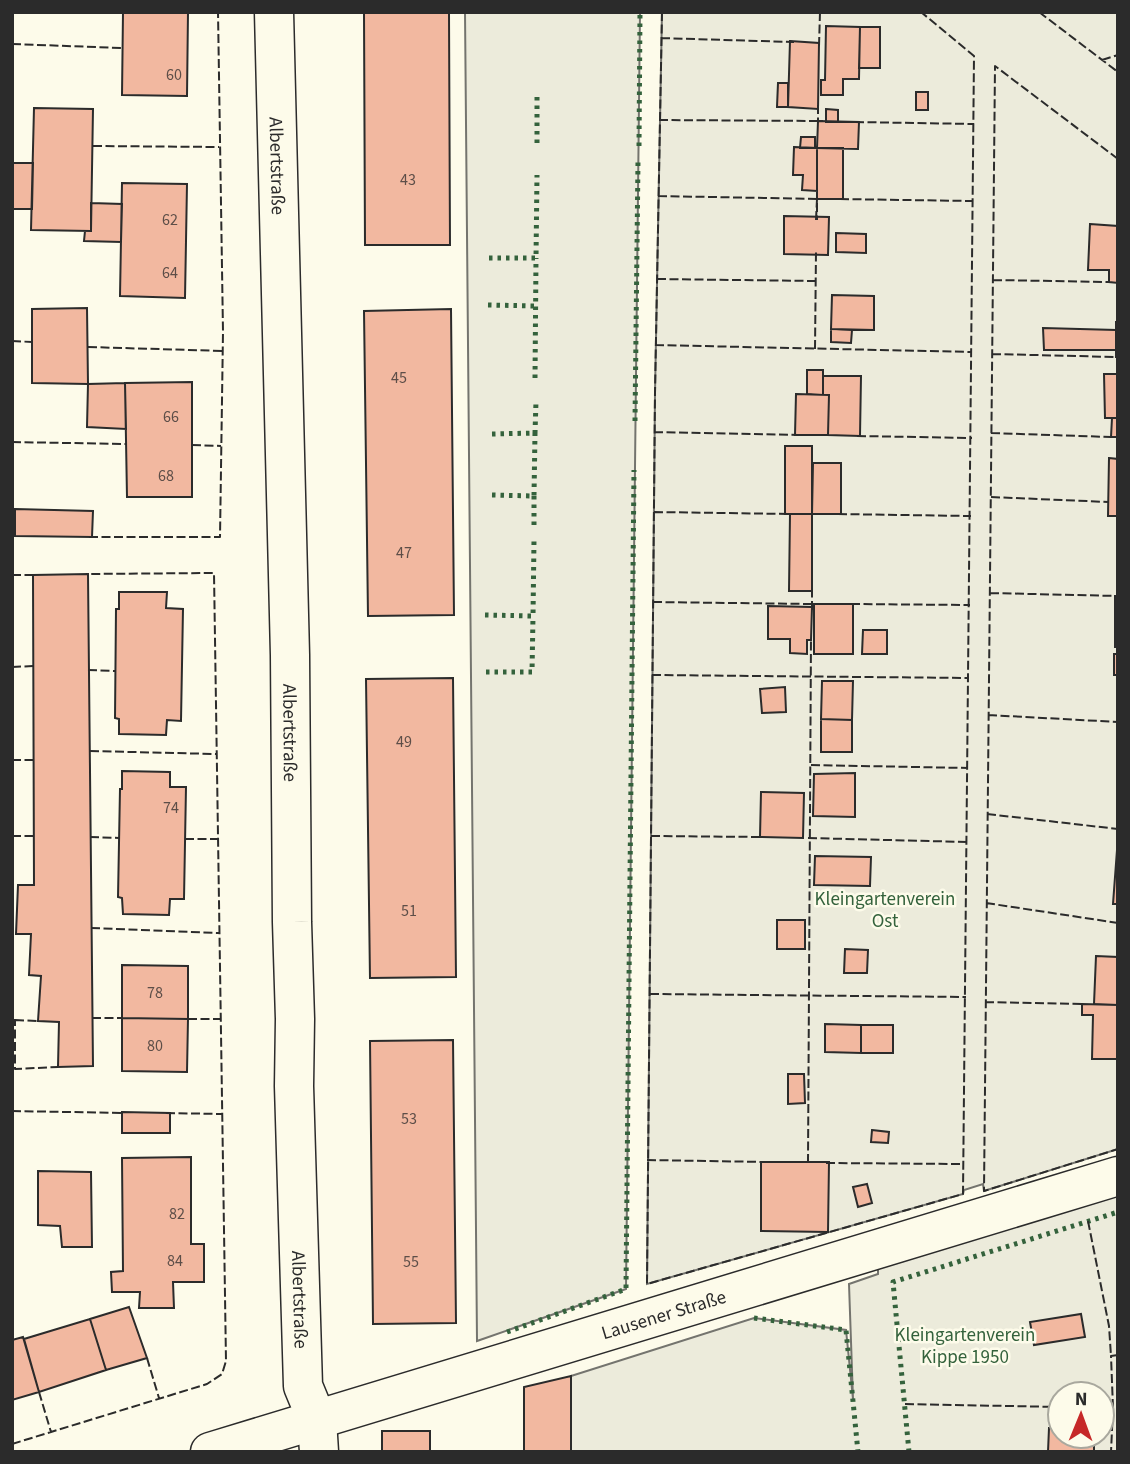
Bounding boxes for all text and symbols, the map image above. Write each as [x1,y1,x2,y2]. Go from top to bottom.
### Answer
house number: 60 [166,64,182,86]
street label: Albertstraße [262,117,291,215]
house number: 43 [400,169,416,191]
house number: 62 [162,209,178,231]
house number: 64 [162,262,178,284]
house number: 45 [391,367,407,389]
house number: 66 [163,406,179,428]
house number: 68 [158,465,174,487]
house number: 47 [396,542,412,564]
street label: Albertstraße [275,684,303,782]
house number: 49 [396,731,412,753]
house number: 74 [163,797,179,819]
park label: Kleingartenverein Ost [815,886,955,935]
house number: 51 [401,900,417,922]
house number: 78 [147,982,163,1004]
house number: 80 [147,1035,163,1057]
house number: 53 [401,1108,417,1130]
house number: 82 [169,1203,185,1225]
house number: 84 [167,1250,183,1272]
street label: Albertstraße [284,1250,314,1349]
house number: 55 [403,1251,419,1273]
street label: Lausener Straße [598,1284,730,1347]
park label: Kleingartenverein Kippe 1950 [895,1322,1035,1371]
north arrow [1046,1380,1116,1450]
text: N [1075,1386,1088,1413]

